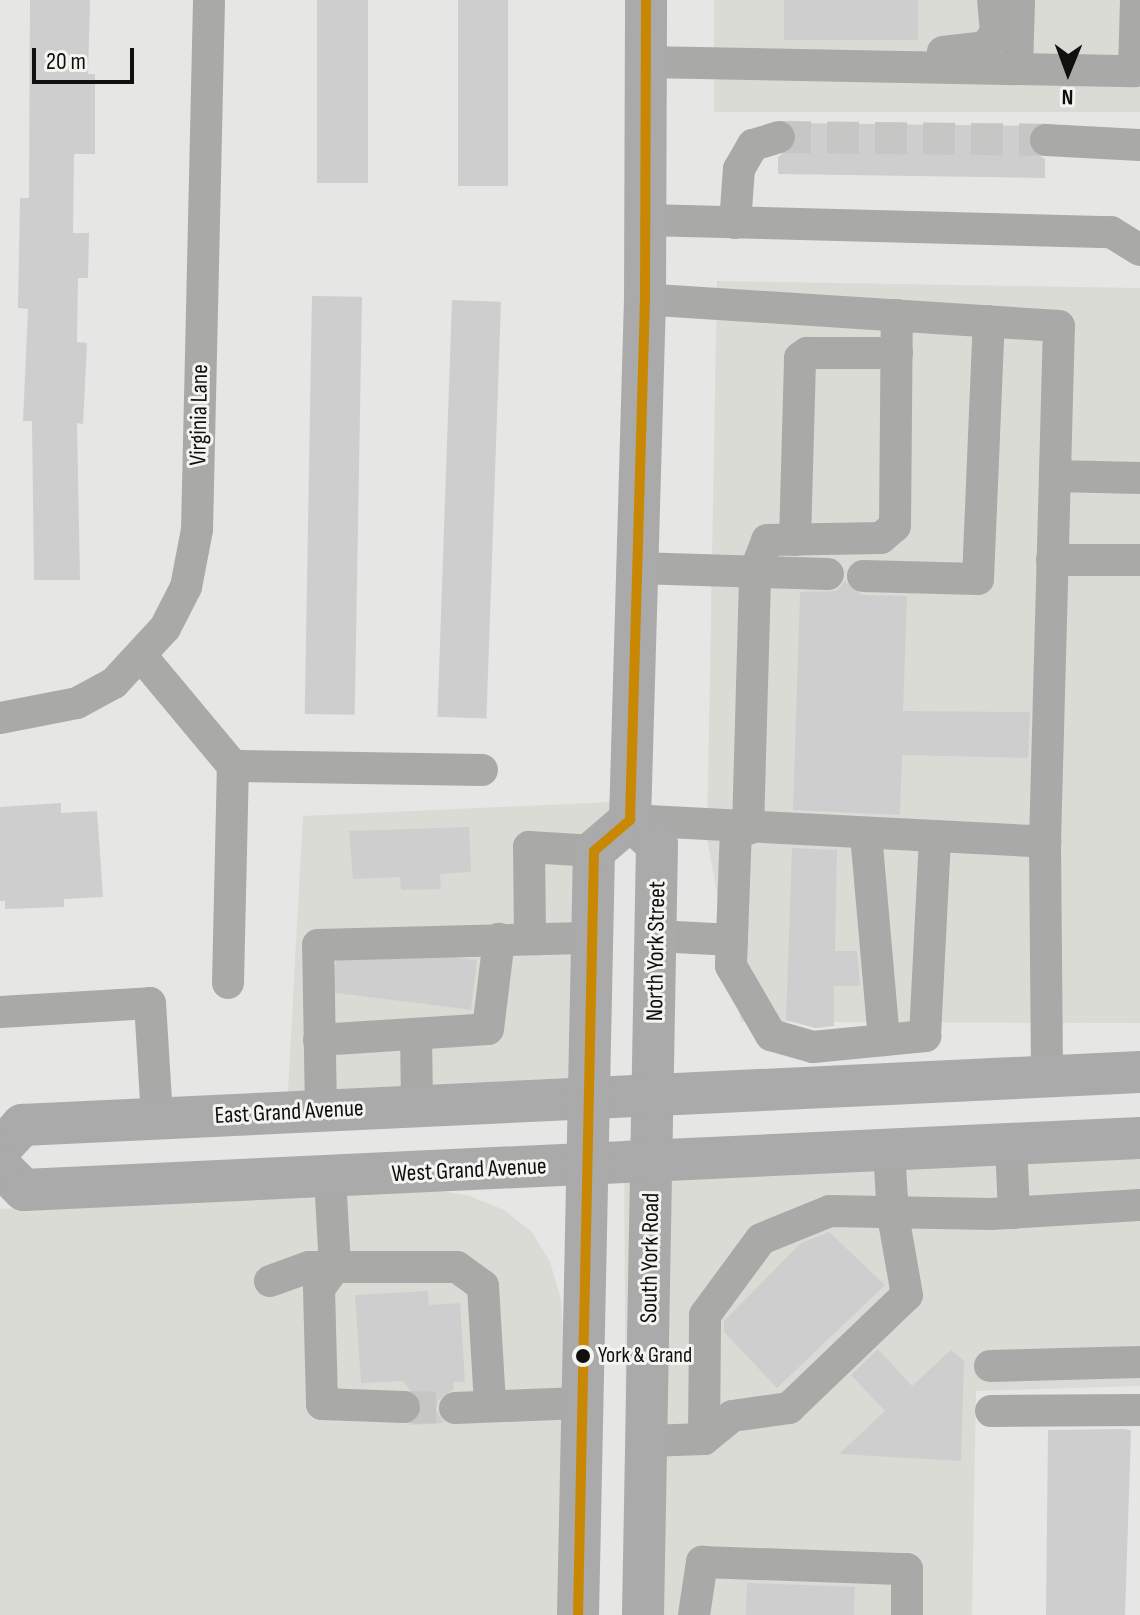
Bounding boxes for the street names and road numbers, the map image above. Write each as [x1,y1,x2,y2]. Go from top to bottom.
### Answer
street label: Virginia Lane [184,364,214,466]
street label: North York Street [640,881,672,1021]
street label: East Grand Avenue [214,1094,364,1130]
street label: West Grand Avenue [391,1152,547,1188]
street label: South York Road [634,1193,666,1323]

